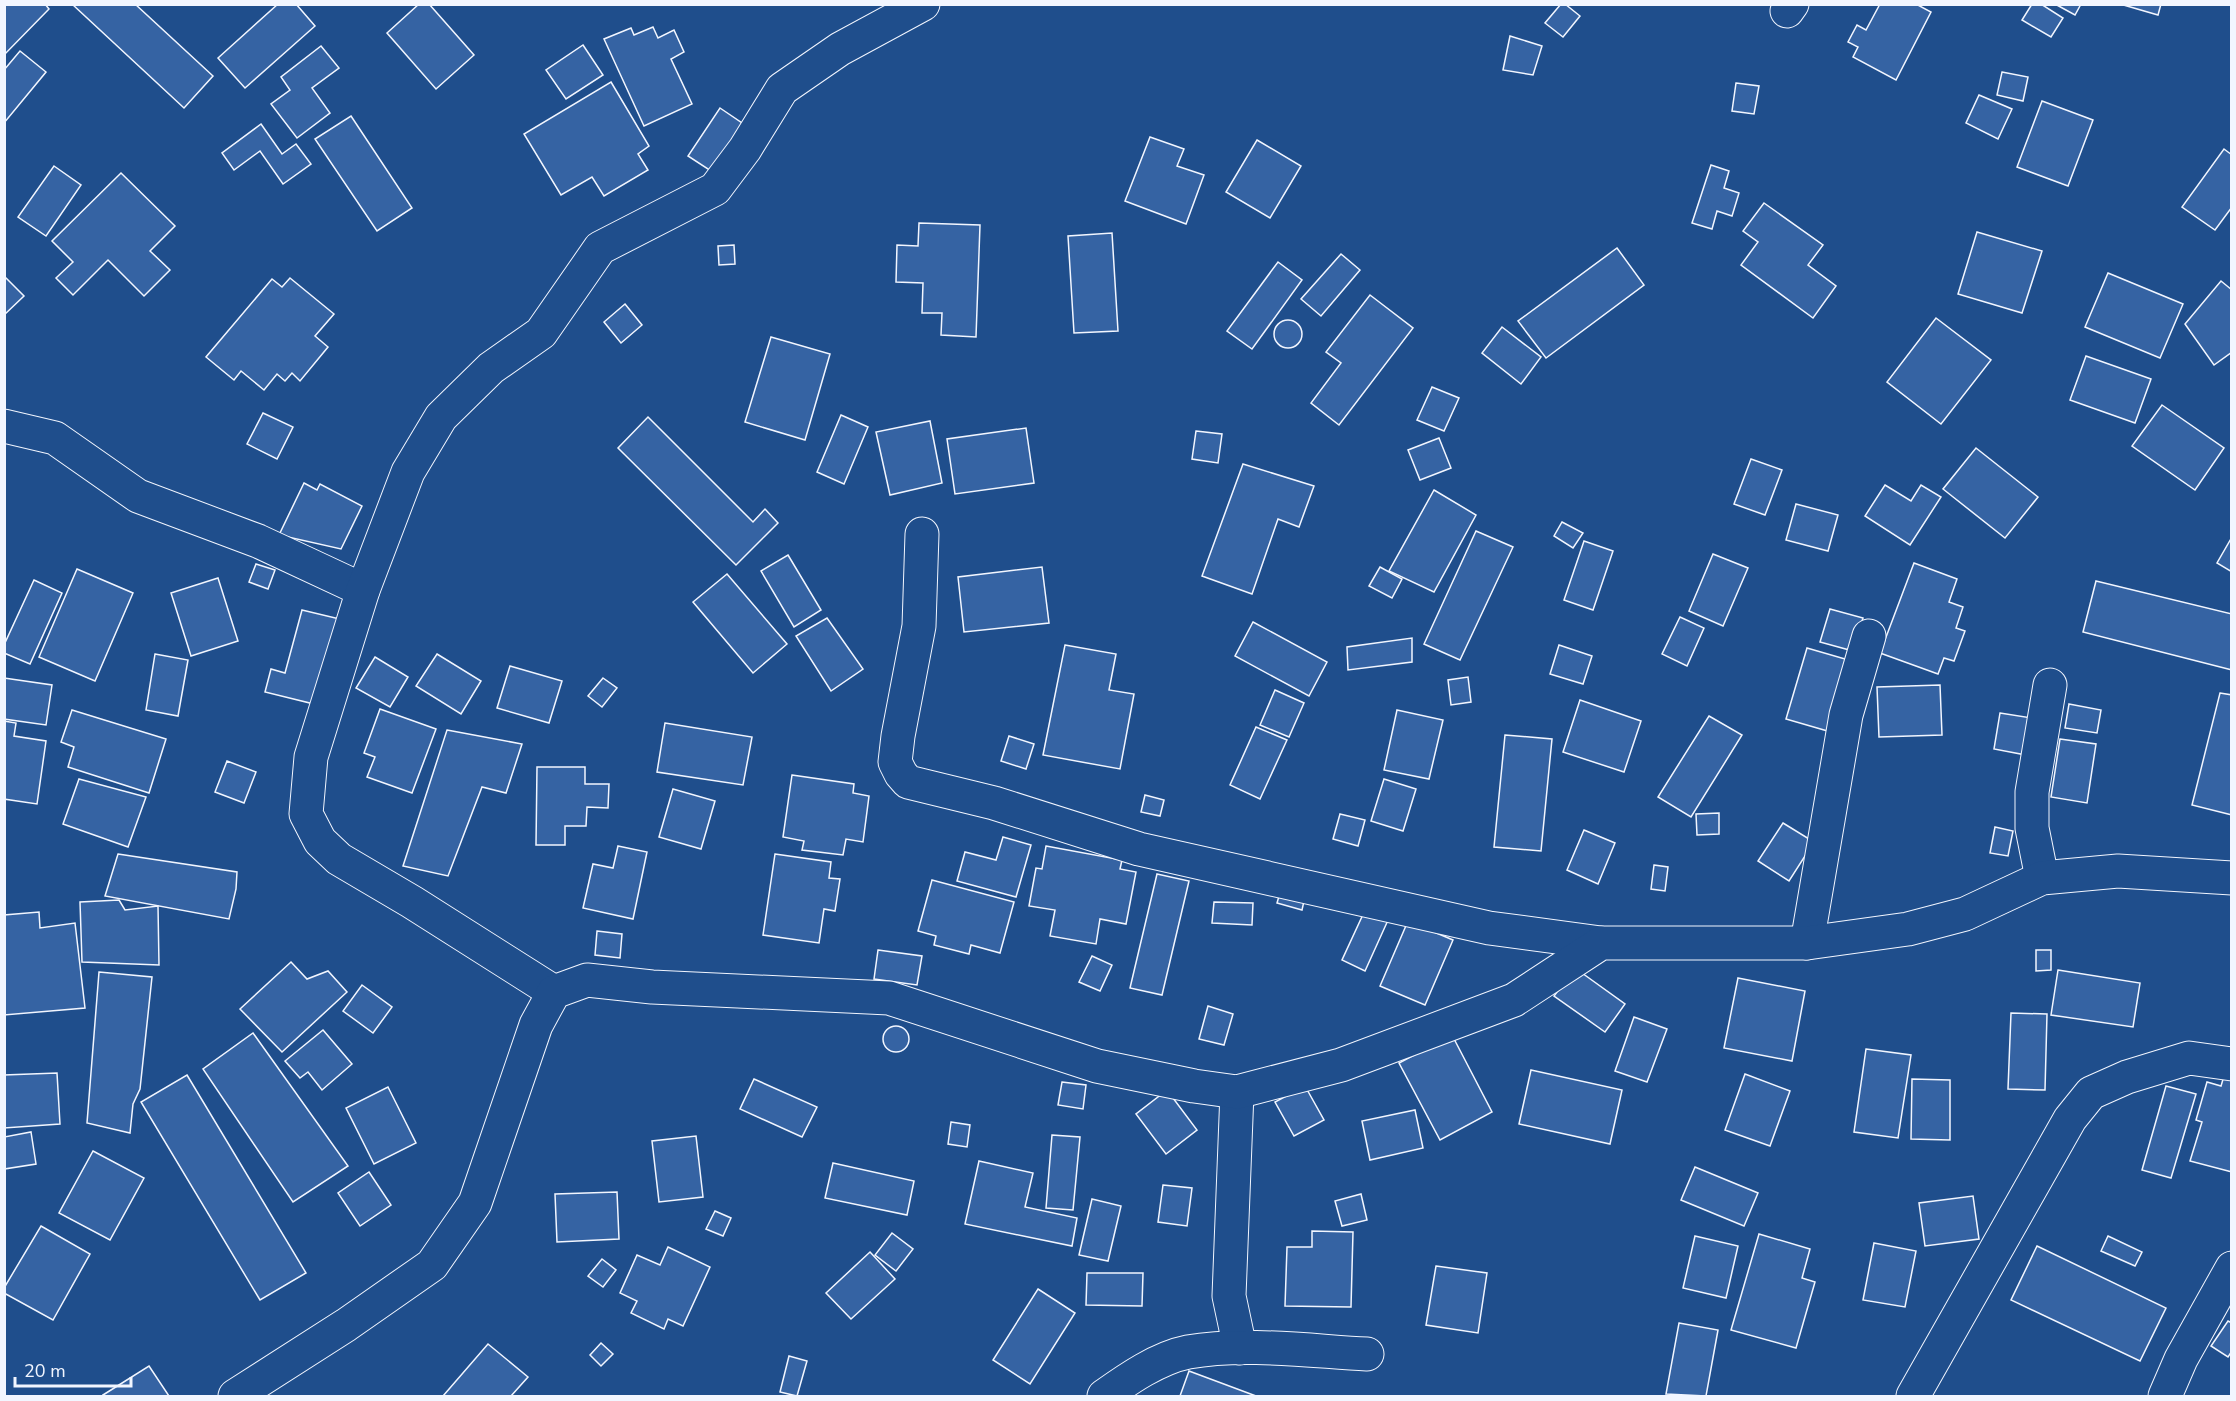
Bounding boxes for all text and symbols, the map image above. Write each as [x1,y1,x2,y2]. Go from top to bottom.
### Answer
scale bar [15,1350,130,1388]
text: 20 m [24,1359,66,1383]

